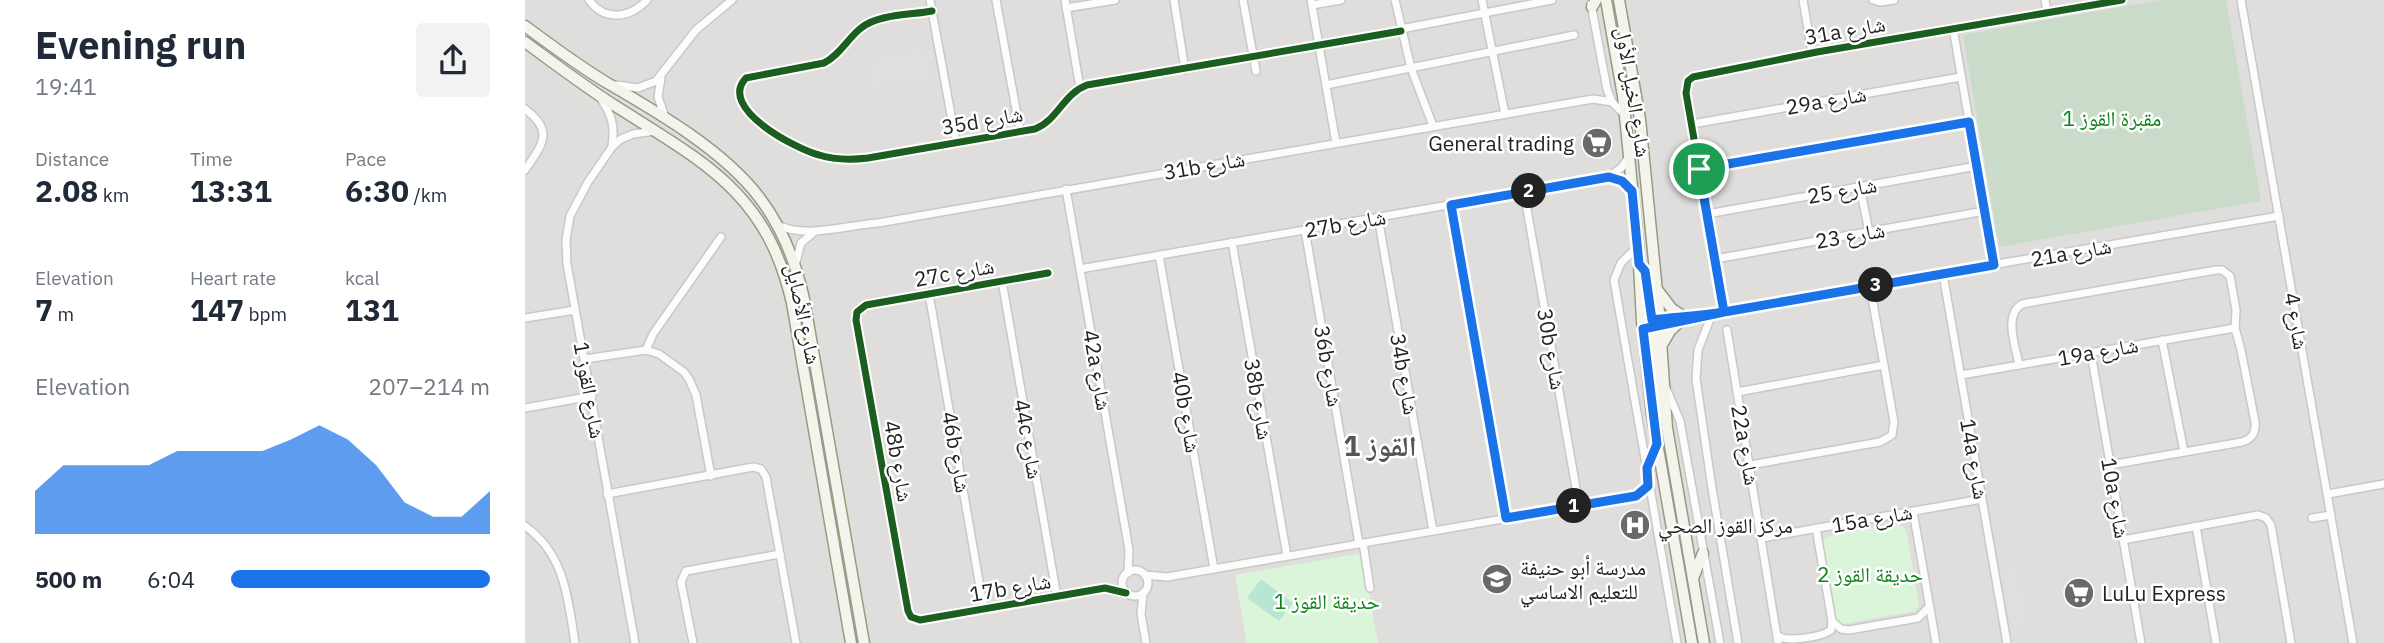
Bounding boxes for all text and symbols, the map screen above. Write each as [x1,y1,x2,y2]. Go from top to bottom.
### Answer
street label: 31a شارع [1803,9,1887,51]
text: Evening run [35,20,246,69]
button: share [416,23,490,97]
street label: شارع الخيل الأول [1610,25,1658,159]
text: 19:41 [35,71,97,101]
street label: 29a شارع [1784,79,1868,121]
street label: 35d شارع [939,99,1025,141]
park label: مقبرة القوز 1 [2063,104,2161,132]
supermarket icon: General trading [1580,126,1614,160]
place label: General trading [1428,129,1574,157]
pin [1669,139,1729,199]
street label: 31b شارع [1161,144,1247,186]
text: Distance [35,147,109,171]
text: Time [190,147,233,171]
text: Pace [345,147,386,171]
icon: arrive [1680,150,1718,188]
street label: شارع 25 [1805,170,1879,210]
text: 2.08 [35,171,98,210]
text: 13:31 [190,171,272,210]
text: 6:30 [345,171,409,210]
pin: 2 [1511,174,1546,208]
text: 2 [1523,178,1534,202]
text: km [98,183,129,207]
text: /km [409,183,447,207]
street label: 27b شارع [1302,202,1388,244]
street label: شارع 23 [1813,215,1887,255]
street label: 21a شارع [2029,231,2113,273]
street label: 27c شارع [912,251,996,293]
street label: شارع الأصايل [780,261,828,367]
text: Elevation [35,266,114,290]
text: Heart rate [190,266,276,290]
text: kcal [345,266,380,290]
pin: 3 [1859,268,1893,302]
text: 3 [1870,272,1881,296]
text: 7 [35,290,53,329]
text: 147 [190,290,244,329]
text: 131 [345,290,399,329]
street label: شارع 4 [2278,290,2316,352]
text: m [53,302,74,326]
text: bpm [244,302,287,326]
street label: 30b شارع [1531,306,1573,392]
street label: 36b شارع [1308,323,1350,409]
street label: 42a شارع [1077,328,1119,412]
street label: 19a شارع [2056,330,2140,372]
street label: 34b شارع [1384,331,1426,417]
street label: شارع القوز 1 [568,339,612,441]
street label: 38b شارع [1238,356,1280,442]
street label: 40b شارع [1166,369,1208,455]
text: Elevation [35,371,130,401]
text: 207–214 m [368,371,490,401]
street label: 44c شارع [1008,397,1050,481]
street label: 22a شارع [1725,403,1767,487]
street label: 46b شارع [936,409,978,495]
street label: 14a شارع [1954,417,1996,501]
street label: 48b شارع [878,418,920,504]
district label: القوز 1 [1343,427,1417,464]
street label: 10a شارع [2095,456,2137,540]
pin: 1 [1557,489,1591,524]
text: 1 [1568,493,1579,517]
street label: 15a شارع [1830,497,1914,539]
hospital icon: مركز القوز الصحي [1618,508,1652,542]
place label: مركز القوز الصحي [1658,511,1793,542]
place label: مدرسة أبو حنيفة للتعليم الاساسي [1520,553,1646,608]
park label: حديقة القوز 2 [1817,560,1923,588]
school or university icon: مدرسة أبو حنيفة للتعليم الاساسي [1480,562,1514,596]
text: 500 m [35,564,102,594]
text: 6:04 [147,564,195,594]
street label: 17b شارع [967,566,1053,608]
supermarket icon: LuLu Express [2062,576,2096,610]
place label: LuLu Express [2102,579,2226,607]
park label: حديقة القوز 1 [1274,587,1380,615]

